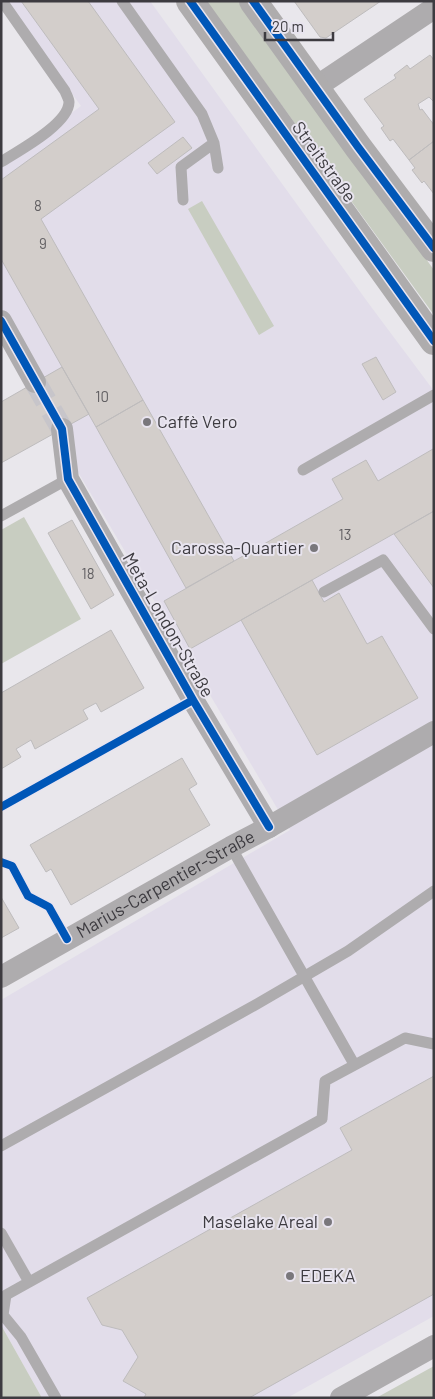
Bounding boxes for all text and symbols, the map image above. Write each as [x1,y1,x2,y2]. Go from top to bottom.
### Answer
scale bar [265,10,332,42]
text: 20 m [272,17,304,35]
street label: Streitstraße [288,117,362,206]
house number: 8 [34,196,42,214]
house number: 9 [39,234,47,252]
house number: 10 [95,387,109,405]
place label: Caffè Vero [157,410,238,432]
marker: Caffè Vero [141,416,153,428]
house number: 13 [339,525,351,543]
place label: Carossa-Quartier [171,536,304,558]
marker: Carossa-Quartier [308,542,320,554]
street label: Meta-London-Straße [118,548,219,701]
house number: 18 [81,564,95,582]
street label: Marius-Carpentier-Straße [72,825,258,942]
place label: Maselake Areal [202,1210,318,1232]
marker: Maselake Areal [322,1216,334,1228]
place label: EDEKA [300,1264,355,1286]
marker: EDEKA [284,1270,296,1282]

